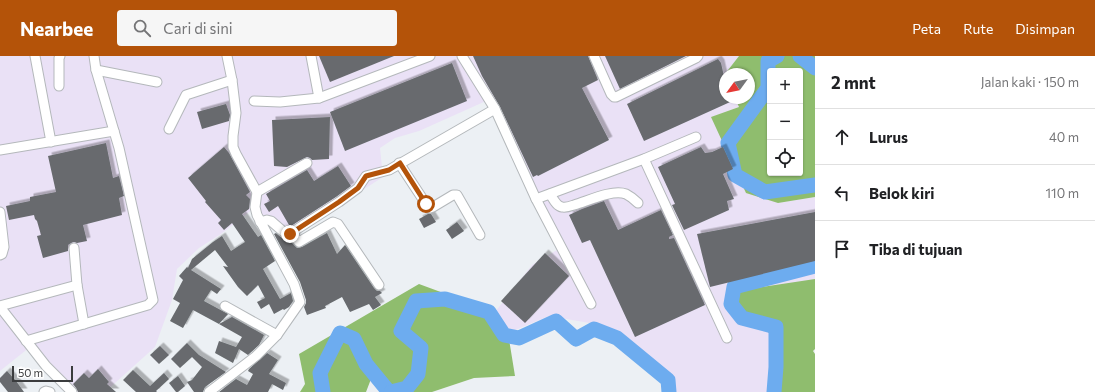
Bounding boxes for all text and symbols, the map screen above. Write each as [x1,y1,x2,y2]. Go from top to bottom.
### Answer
search box [117,10,397,46]
text: Nearbee [20,17,93,40]
icon: search [131,17,153,39]
text: Cari di sini [163,19,233,37]
text: Peta [912,20,941,37]
text: Rute [963,20,993,37]
text: Disimpan [1015,20,1075,37]
north arrow [719,68,755,104]
map controls [767,68,803,176]
button: + [767,68,803,104]
text: 2 mnt [831,72,876,93]
text: Jalan kaki · 150 m [981,74,1079,90]
button: − [767,104,803,140]
icon: ahead [831,126,853,148]
text: Lurus [869,128,908,146]
text: 40 m [1049,129,1079,145]
button: locate [767,140,803,176]
icon: left [831,182,853,204]
text: Belok kiri [869,184,935,202]
text: 110 m [1046,185,1079,201]
route start [417,195,435,213]
route end [281,225,299,243]
icon: arrive [831,238,853,260]
text: Tiba di tujuan [869,240,963,258]
scale bar [12,364,73,383]
text: 50 m [18,366,43,379]

